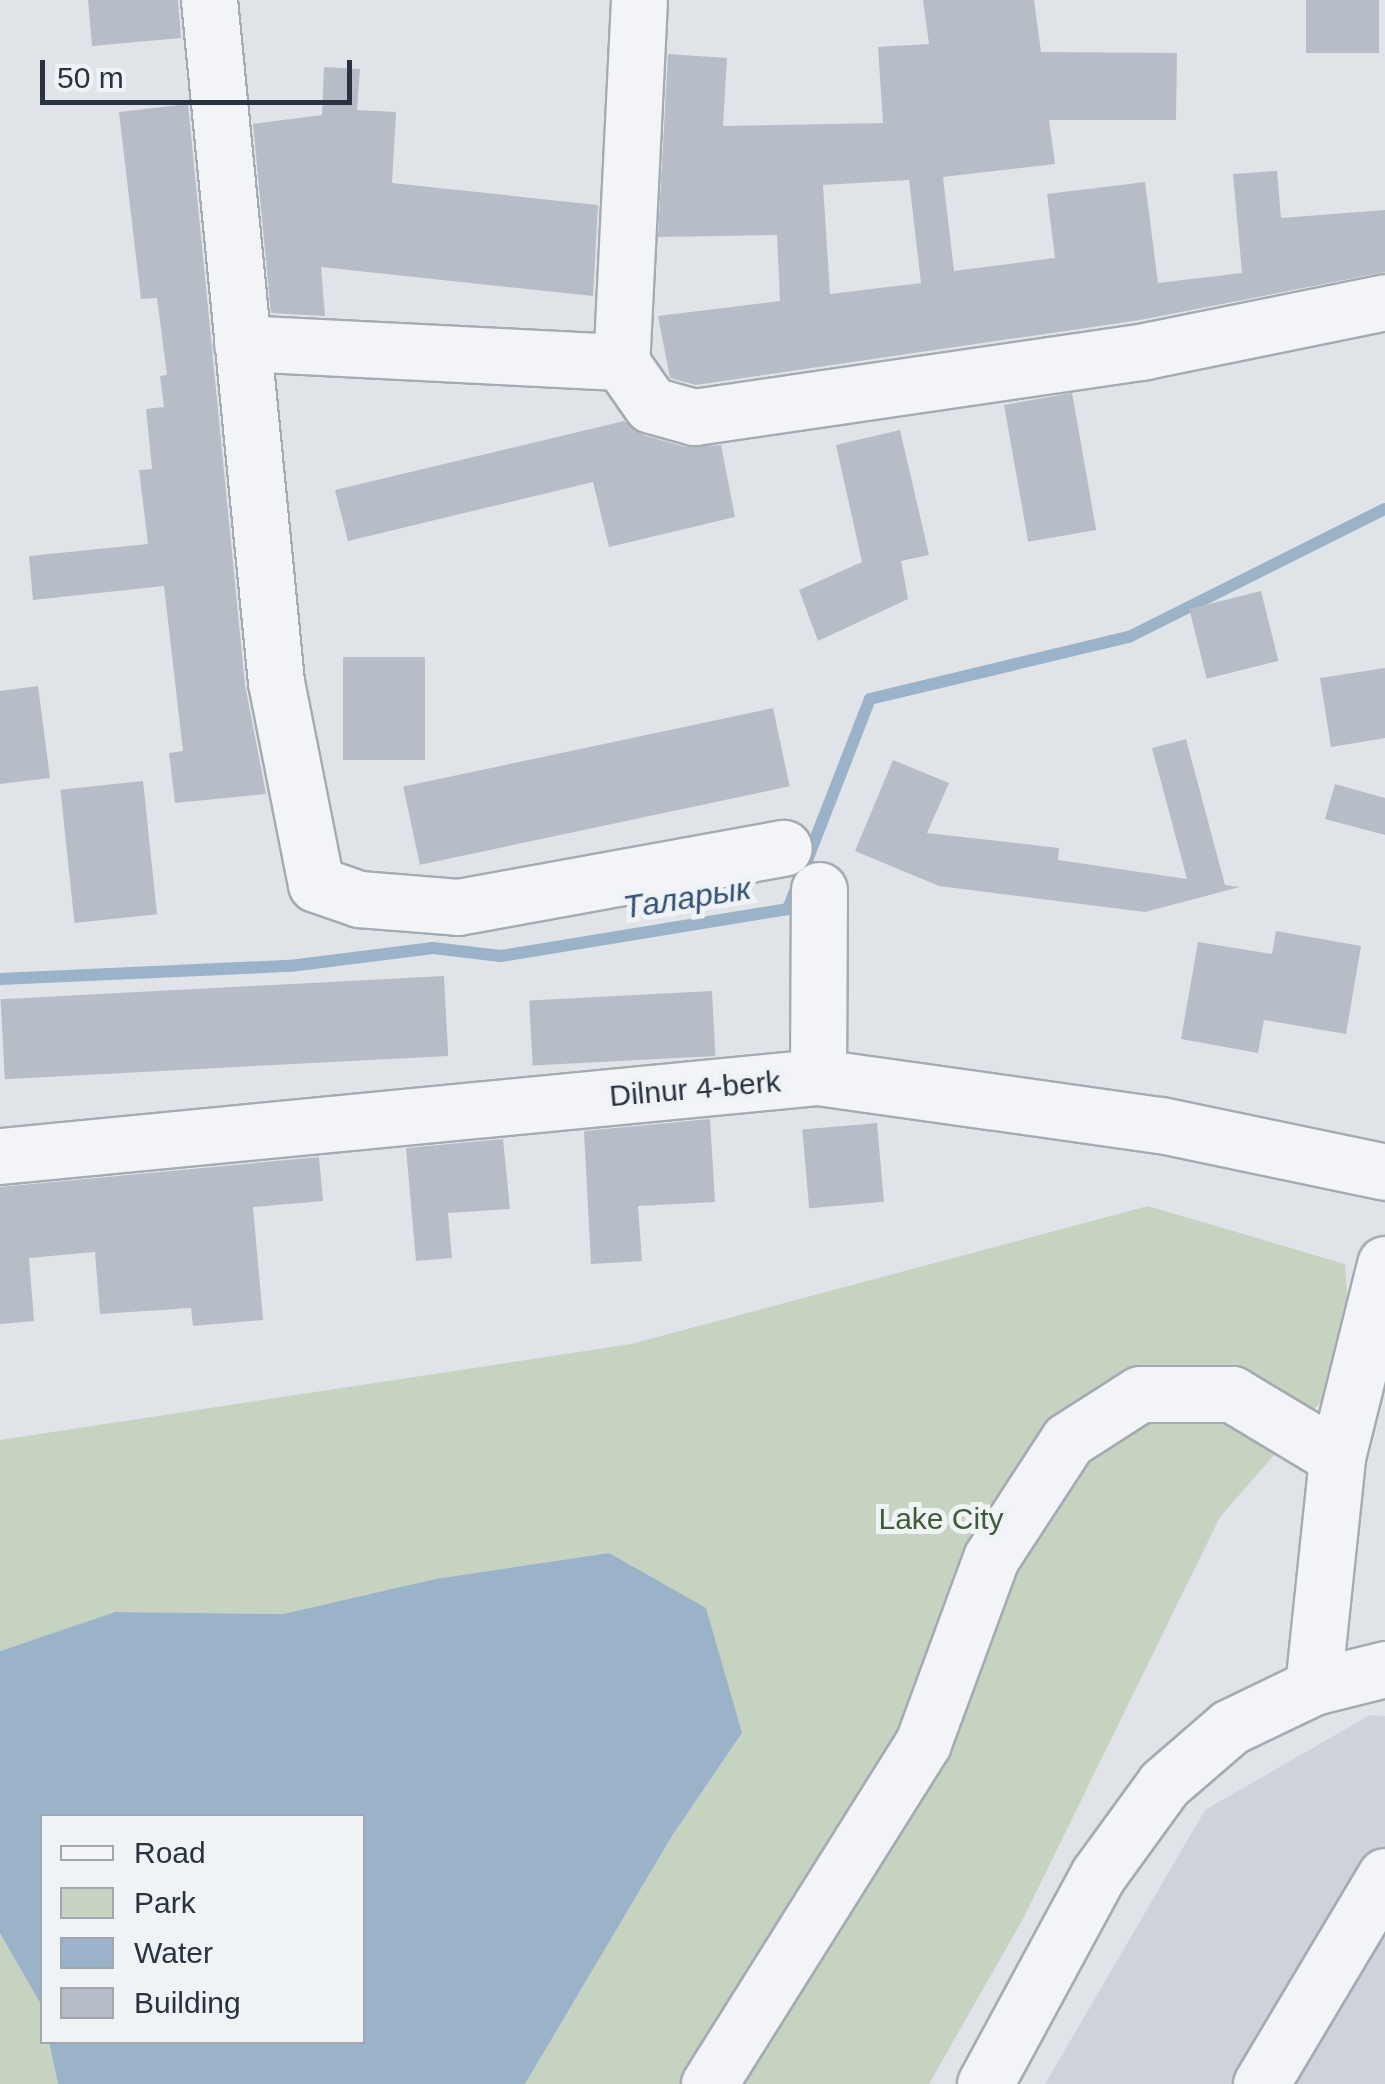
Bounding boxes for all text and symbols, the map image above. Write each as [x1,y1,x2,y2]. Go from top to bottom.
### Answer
scale bar [45,40,358,102]
text: 50 m [57,61,124,94]
water label: Таларык [620,869,754,927]
street label: Dilnur 4-berk [608,1064,782,1114]
park label: Lake City [878,1501,1004,1537]
legend [40,1814,365,2044]
text: Road [134,1836,206,1869]
text: Park [134,1886,196,1919]
text: Water [134,1936,213,1969]
text: Building [134,1986,241,2019]

